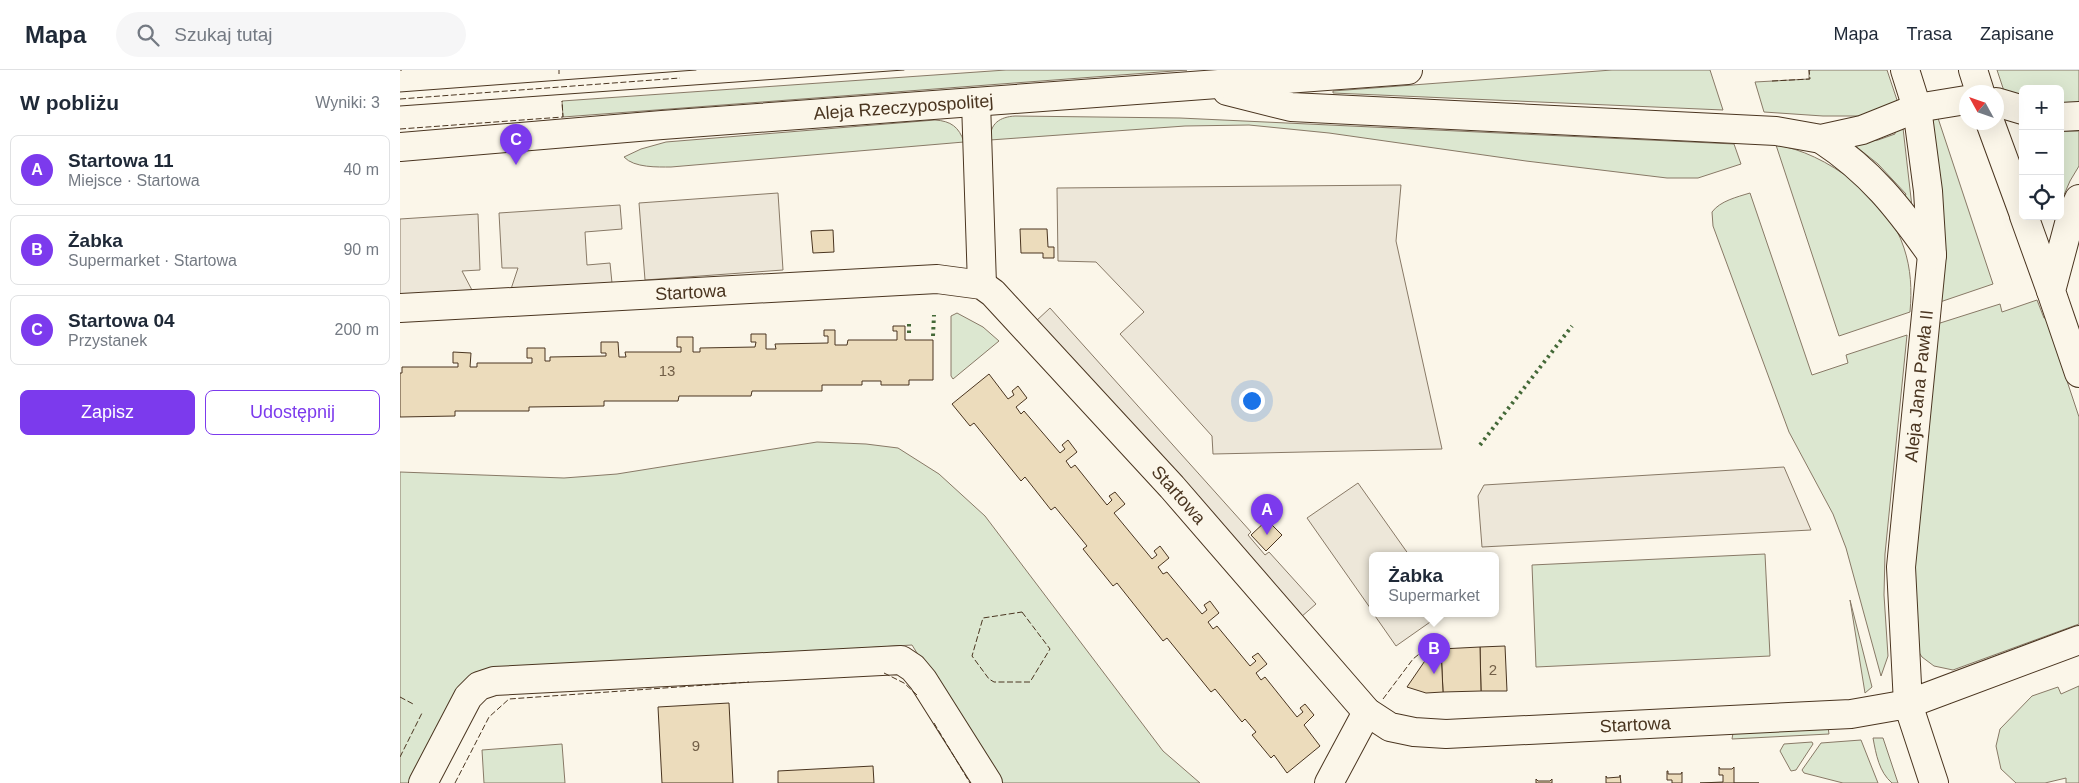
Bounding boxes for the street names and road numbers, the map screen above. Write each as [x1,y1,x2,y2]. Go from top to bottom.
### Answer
street label: Aleja Rzeczypospolitej [813,91,994,124]
street label: Startowa [655,280,728,304]
street label: Aleja Jana Pawła II [1901,309,1937,463]
street label: Startowa [1147,462,1210,529]
street label: Startowa [1599,713,1672,736]

